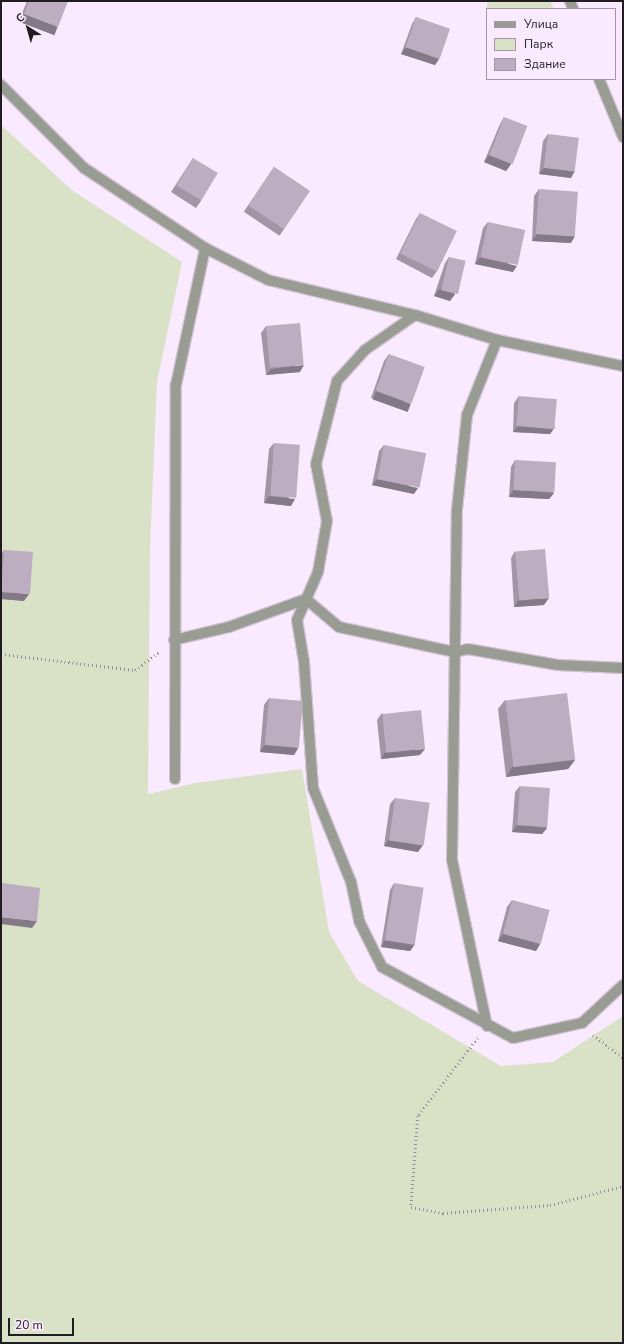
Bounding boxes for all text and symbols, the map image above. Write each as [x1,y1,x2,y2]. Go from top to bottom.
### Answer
north arrow [8,8,48,48]
legend [486,8,616,80]
text: С [13,10,28,26]
text: Улица [524,16,558,32]
text: Парк [524,36,553,52]
text: Здание [524,56,566,72]
scale bar [10,1310,76,1336]
text: 20 m [15,1317,43,1333]

